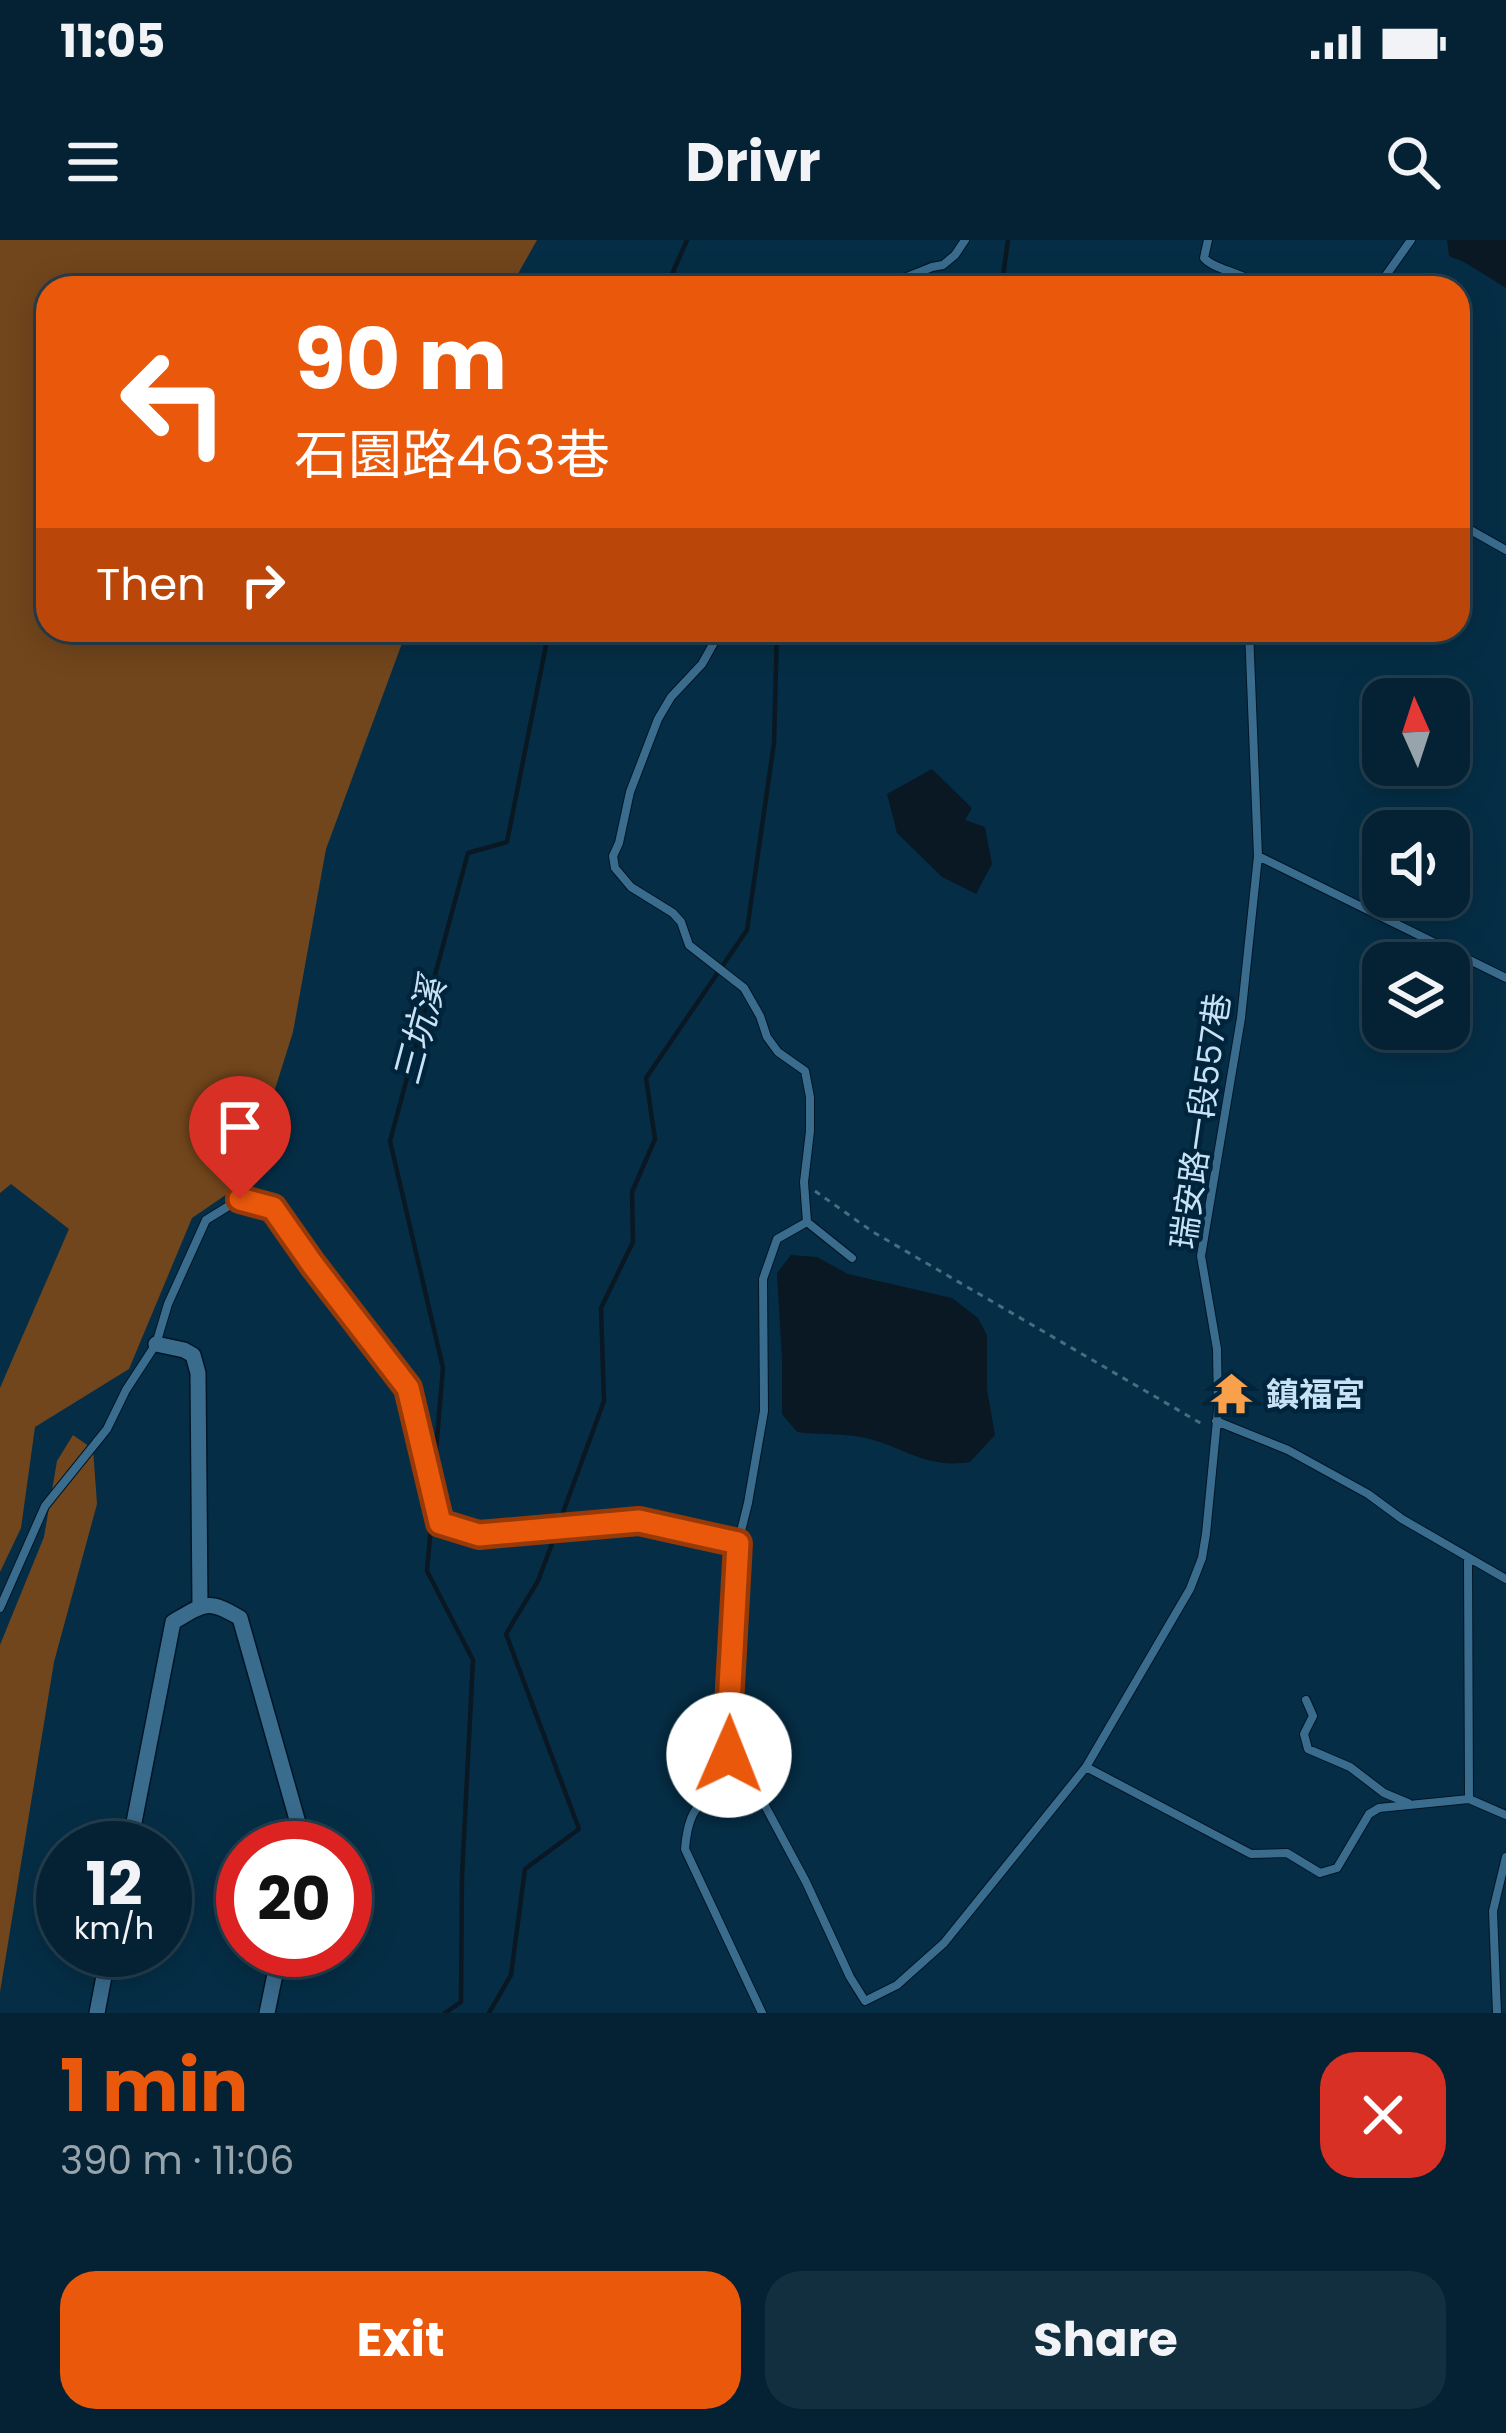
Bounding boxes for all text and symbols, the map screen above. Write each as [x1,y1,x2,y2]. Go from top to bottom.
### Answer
text: 11:05 [60,10,165,73]
text: Drivr [685,124,821,200]
icon: menu [60,129,126,195]
icon: search [1380,129,1446,195]
text: 90 m [294,301,507,418]
icon: left [96,324,252,480]
text: 石園路463巷 [294,417,610,493]
icon: right [230,552,296,618]
text: Then [96,553,206,616]
north arrow [1362,678,1470,786]
map controls [1362,678,1470,1050]
button: sound [1362,810,1470,918]
button: layers [1362,942,1470,1050]
water label: 三坑溪 [381,968,459,1090]
street label: 瑞安路一段557巷 [1159,990,1242,1252]
pin [189,1076,291,1199]
icon: arrive [207,1094,273,1160]
temple icon: 鎮福宮 [1209,1371,1255,1417]
place label: 鎮福宮 [1266,1371,1365,1418]
position arrow [666,1692,792,1818]
speed limit sign: 20 [216,1821,372,1977]
text: 12 [86,1842,142,1926]
text: km/h [74,1907,154,1950]
text: 1 min [60,2035,248,2136]
button: close [1320,2052,1446,2178]
text: 390 m · 11:06 [60,2133,294,2188]
button: Exit [60,2271,741,2409]
button: Share [765,2271,1446,2409]

